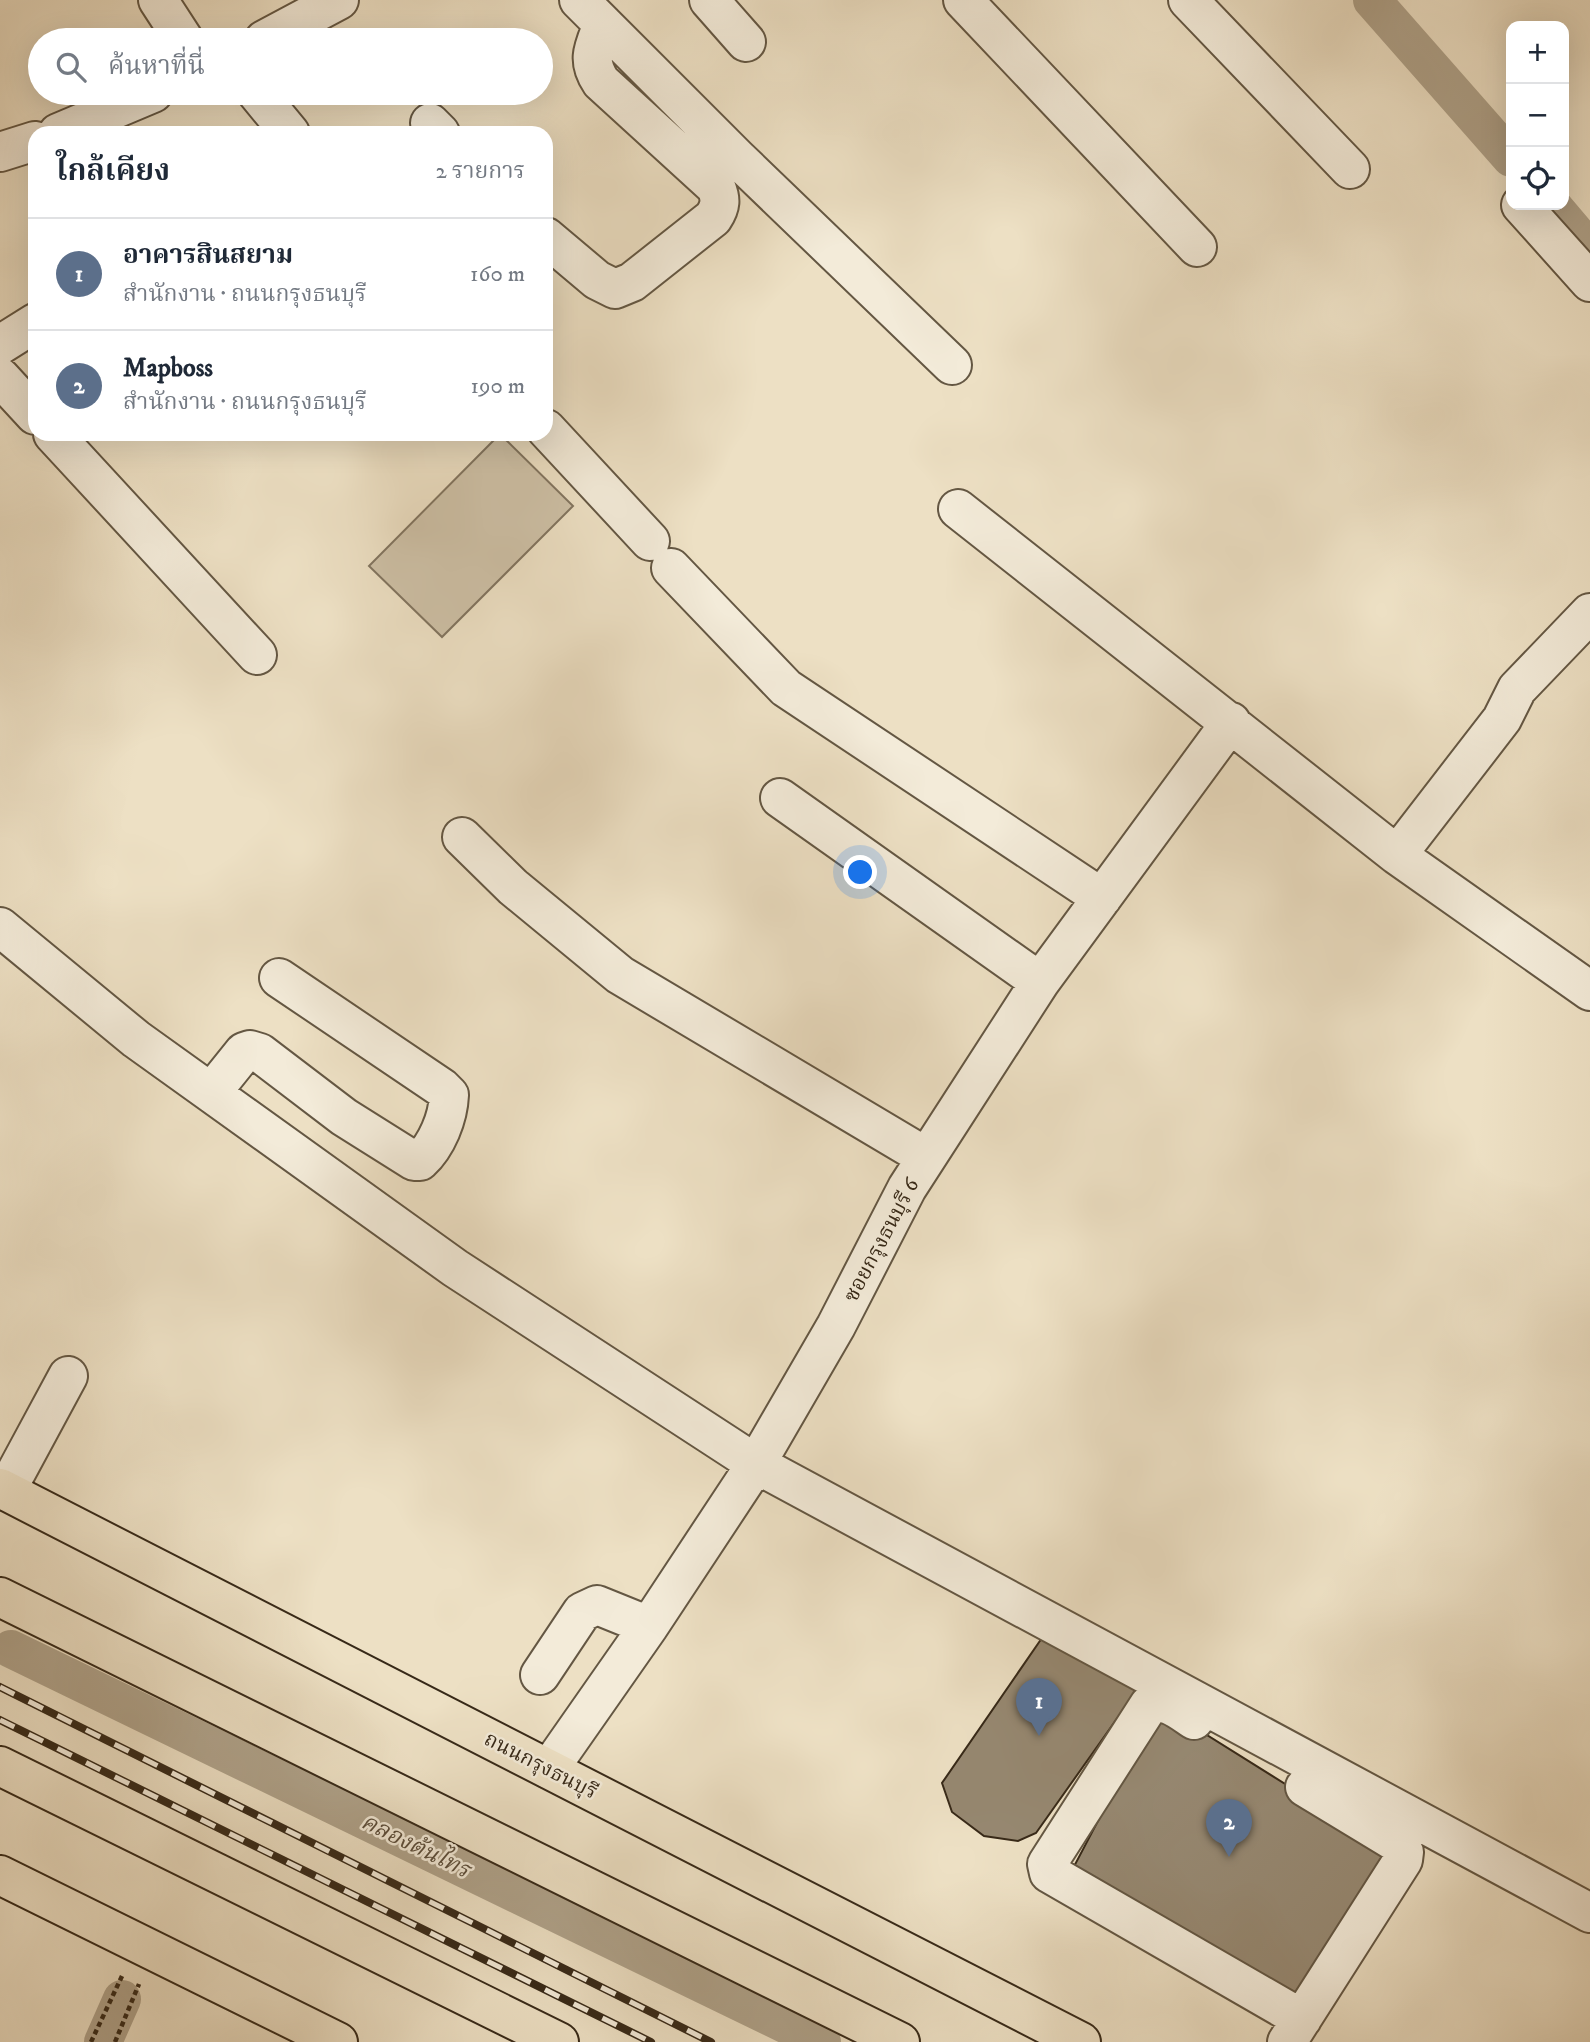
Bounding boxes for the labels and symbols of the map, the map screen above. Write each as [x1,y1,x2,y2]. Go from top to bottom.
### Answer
your location [843,855,877,889]
street label: ซอยกรุงธนบุรี 6 [838,1173,926,1307]
pin: 1 [1016,1678,1062,1736]
street label: ถนนกรุงธนบุรี [480,1726,602,1806]
pin: 2 [1206,1799,1252,1857]
water label: คลองต้นไทร [356,1805,478,1886]

